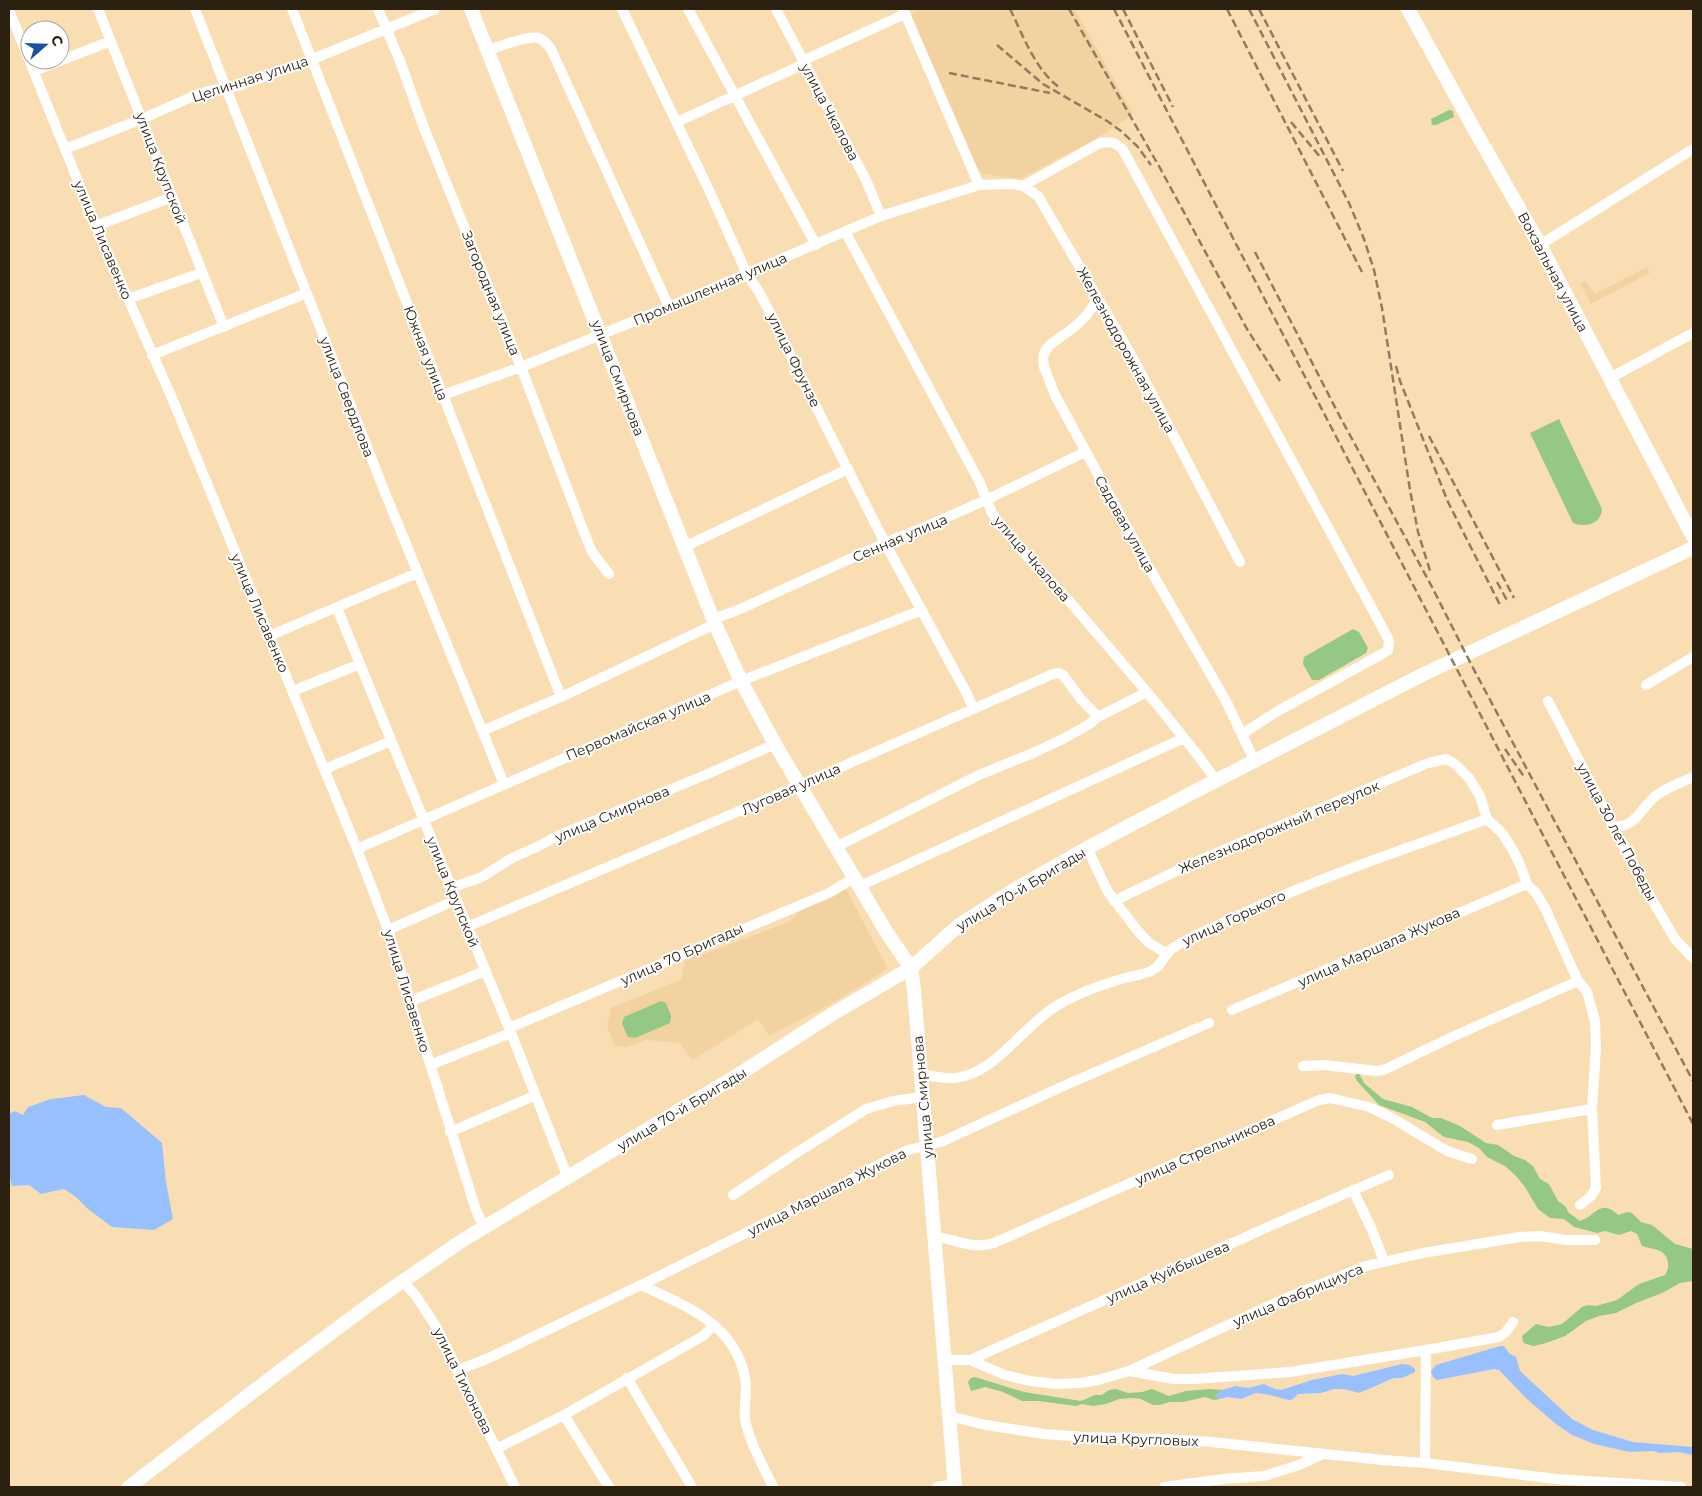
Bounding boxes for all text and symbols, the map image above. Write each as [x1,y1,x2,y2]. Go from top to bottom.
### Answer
north arrow [20,20,70,70]
text: С [47,33,67,48]
street label: Целинная улица [190,52,310,106]
street label: улица Чкалова [796,59,863,164]
street label: улица Крупской [131,109,191,226]
street label: улица Лисавенко [69,177,136,302]
street label: Вокзальная улица [1514,209,1592,335]
street label: Загородная улица [458,228,524,358]
street label: Промышленная улица [630,248,790,330]
street label: Железнодорожная улица [1073,264,1179,436]
street label: Южная улица [400,303,452,403]
street label: улица Фрунзе [763,309,825,410]
street label: улица Смирнова [587,317,648,439]
street label: улица Свердлова [315,333,378,460]
street label: Садовая улица [1091,472,1159,576]
street label: Сенная улица [850,510,950,566]
street label: улица Чкалова [989,512,1074,606]
street label: улица Лисавенко [226,550,293,675]
street label: Первомайская улица [563,687,713,765]
street label: Луговая улица [739,759,843,819]
street label: улица 30 лет Победы [1572,759,1661,904]
street label: Железнодорожный переулок [1176,776,1382,878]
street label: улица Смирнова [551,782,672,847]
street label: улица Крупской [422,833,483,950]
street label: улица 70-й Бригады [952,843,1089,935]
street label: улица Горького [1178,886,1289,950]
street label: улица Маршала Жукова [1294,903,1463,991]
street label: улица 70 Бригады [617,919,746,990]
street label: улица Лисавенко [379,926,434,1055]
street label: улица Смирнова [909,1035,937,1160]
street label: улица 70-й Бригады [613,1063,750,1155]
street label: улица Стрельникова [1131,1111,1278,1189]
street label: улица Маршала Жукова [744,1144,909,1240]
street label: улица Куйбышева [1103,1237,1232,1308]
street label: улица Фабрициуса [1229,1259,1366,1331]
street label: улица Тихонова [429,1324,497,1437]
street label: улица Кругловых [1072,1428,1199,1450]

